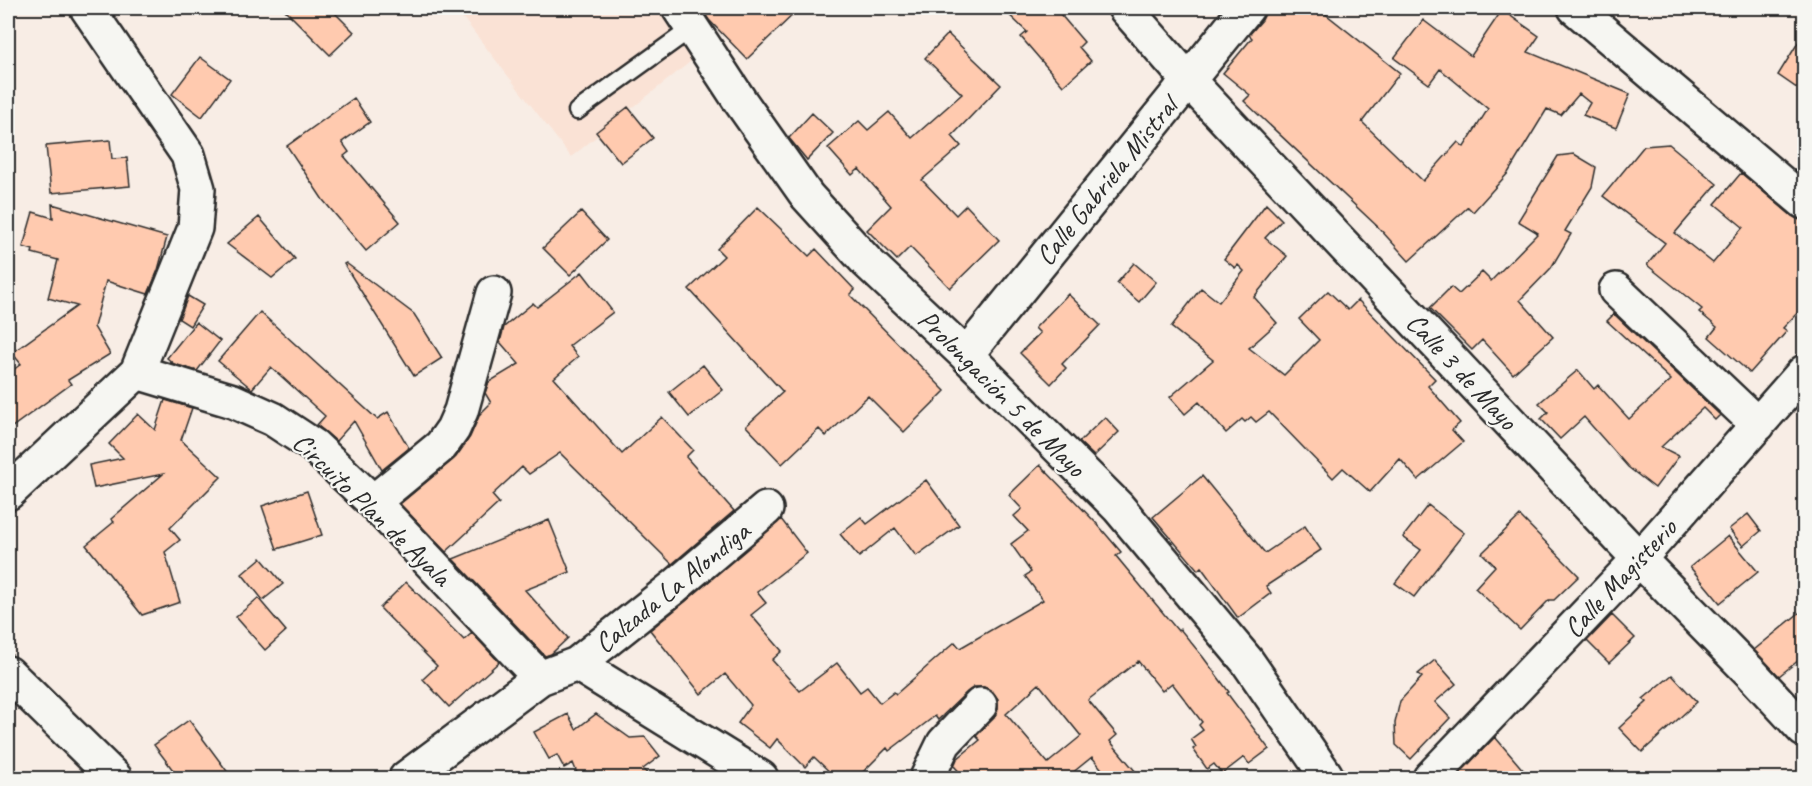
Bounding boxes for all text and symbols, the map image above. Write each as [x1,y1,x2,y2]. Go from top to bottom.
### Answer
street label: Calle Gabriela Mistral [1027,86,1188,272]
street label: Prolongación 5 de Mayo [911,302,1095,486]
street label: Calle 3 de Mayo [1399,305,1527,439]
street label: Circuito Plan de Ayala [286,425,460,595]
street label: Calle Magisterio [1556,509,1686,645]
street label: Calzada La Alondiga [587,512,758,660]

